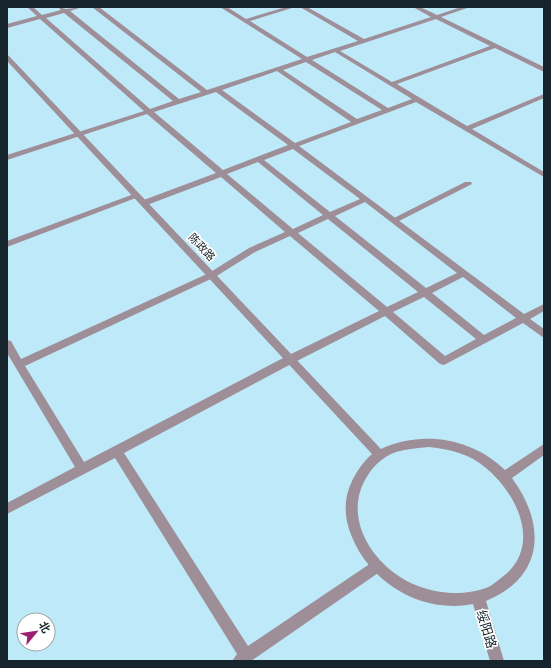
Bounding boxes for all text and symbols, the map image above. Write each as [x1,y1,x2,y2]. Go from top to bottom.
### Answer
street label: 陈政路 [186,231,218,264]
street label: 绥阳路 [473,608,499,650]
north arrow [16,612,56,652]
text: 北 [36,619,53,635]

